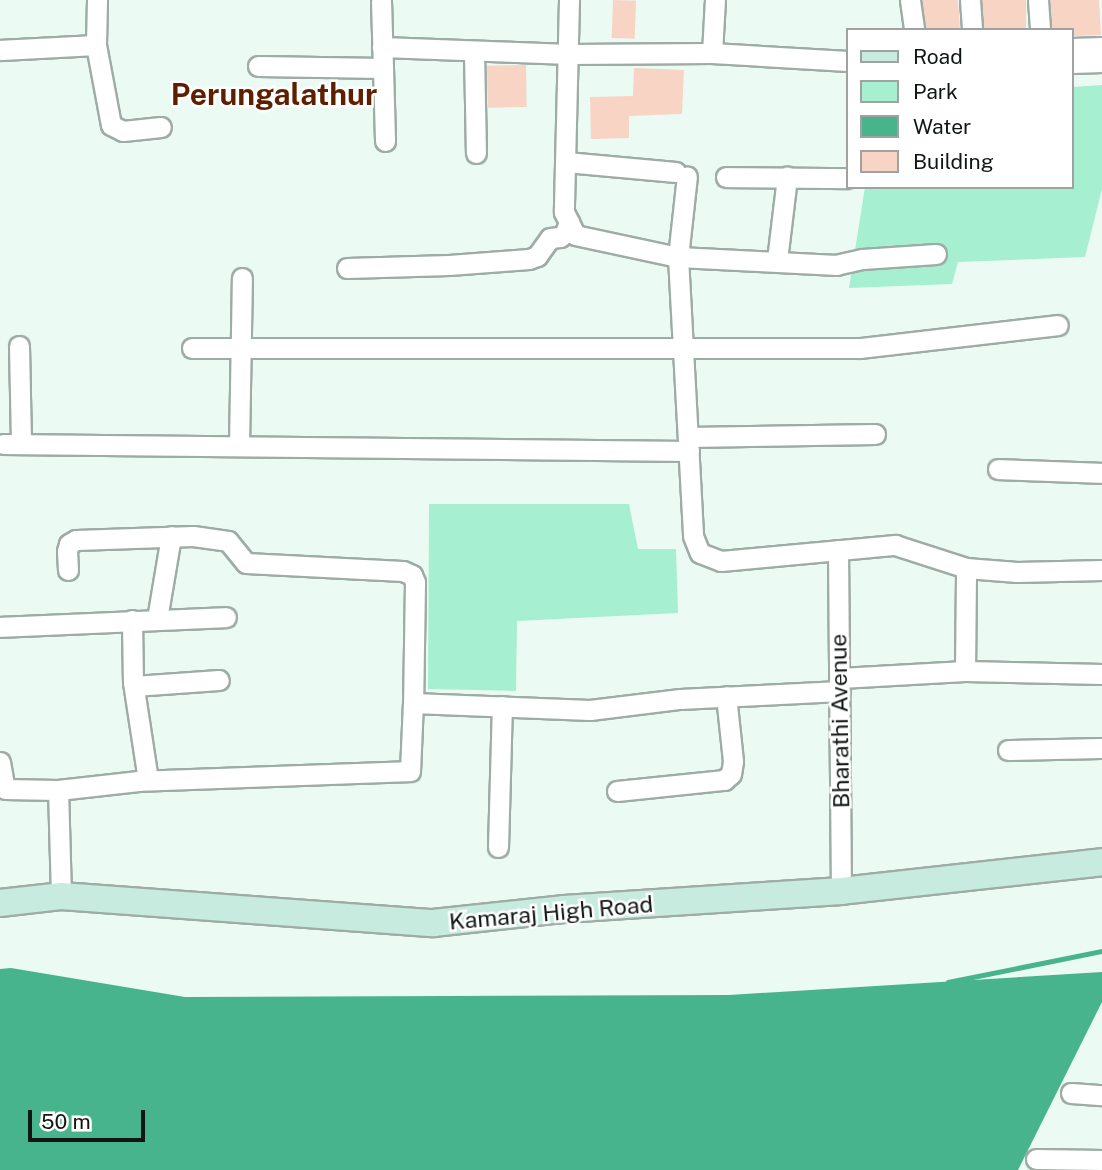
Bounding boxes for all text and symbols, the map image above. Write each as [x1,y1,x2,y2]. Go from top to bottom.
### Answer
legend [846,28,1074,189]
text: Road [913,44,963,69]
district label: Perungalathur [171,76,377,112]
text: Park [913,79,958,104]
text: Water [913,114,971,139]
text: Building [913,149,994,174]
street label: Bharathi Avenue [825,633,855,809]
street label: Kamaraj High Road [448,890,654,936]
scale bar [32,1096,149,1140]
text: 50 m [41,1109,91,1134]

